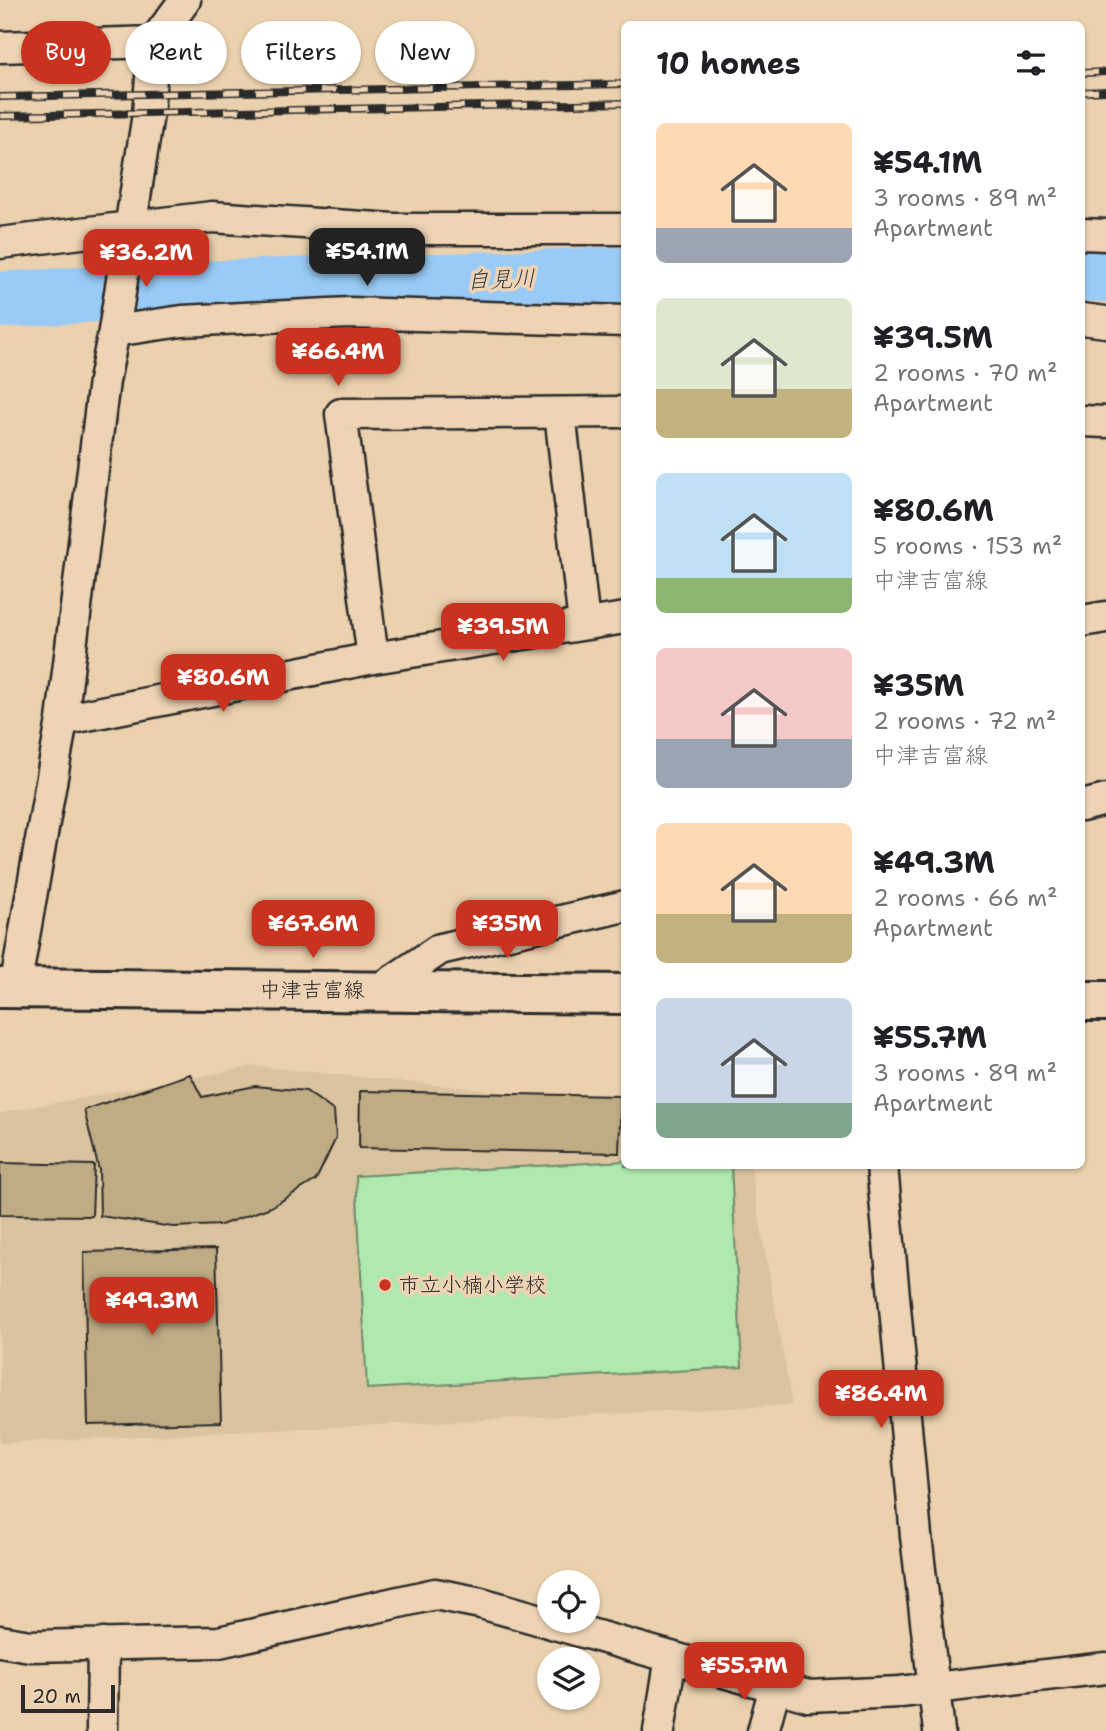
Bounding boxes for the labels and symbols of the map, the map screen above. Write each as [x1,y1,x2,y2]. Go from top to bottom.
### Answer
pin: ¥54.1M [310,229,424,288]
pin: ¥36.2M [89,230,203,289]
water label: 自見川 [466,263,536,295]
pin: ¥66.4M [281,328,395,388]
pin: ¥39.5M [446,604,560,663]
pin: ¥80.6M [166,654,280,714]
pin: ¥67.6M [256,900,370,960]
pin: ¥35M [466,900,548,960]
street label: 中津吉富線 [260,976,365,1004]
place label: 市立小楠小学校 [399,1271,546,1299]
marker: 市立小楠小学校 [377,1277,393,1293]
pin: ¥49.3M [95,1278,209,1337]
pin: ¥86.4M [824,1370,938,1430]
pin: ¥55.7M [687,1642,801,1702]
scale bar [21,1682,116,1714]

